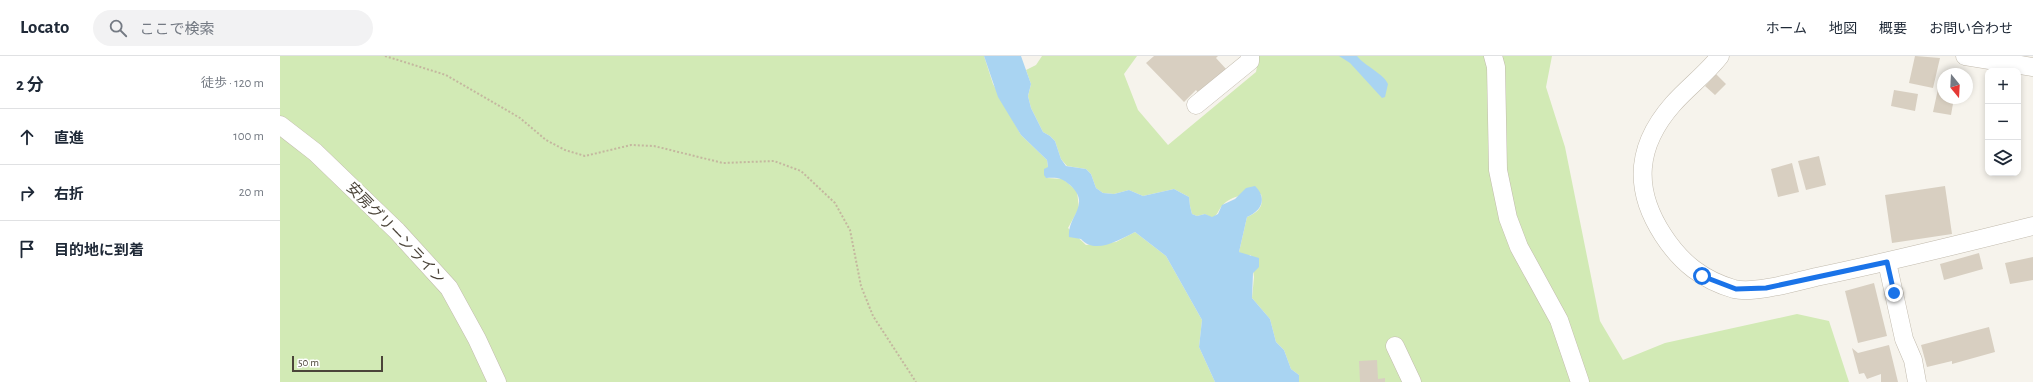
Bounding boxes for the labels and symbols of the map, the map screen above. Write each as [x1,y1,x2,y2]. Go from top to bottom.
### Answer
north arrow [1937,68,1973,104]
street label: 安房グリーンライン [344,179,448,287]
route start [1693,267,1711,285]
route end [1885,284,1903,302]
scale bar [292,354,383,373]

